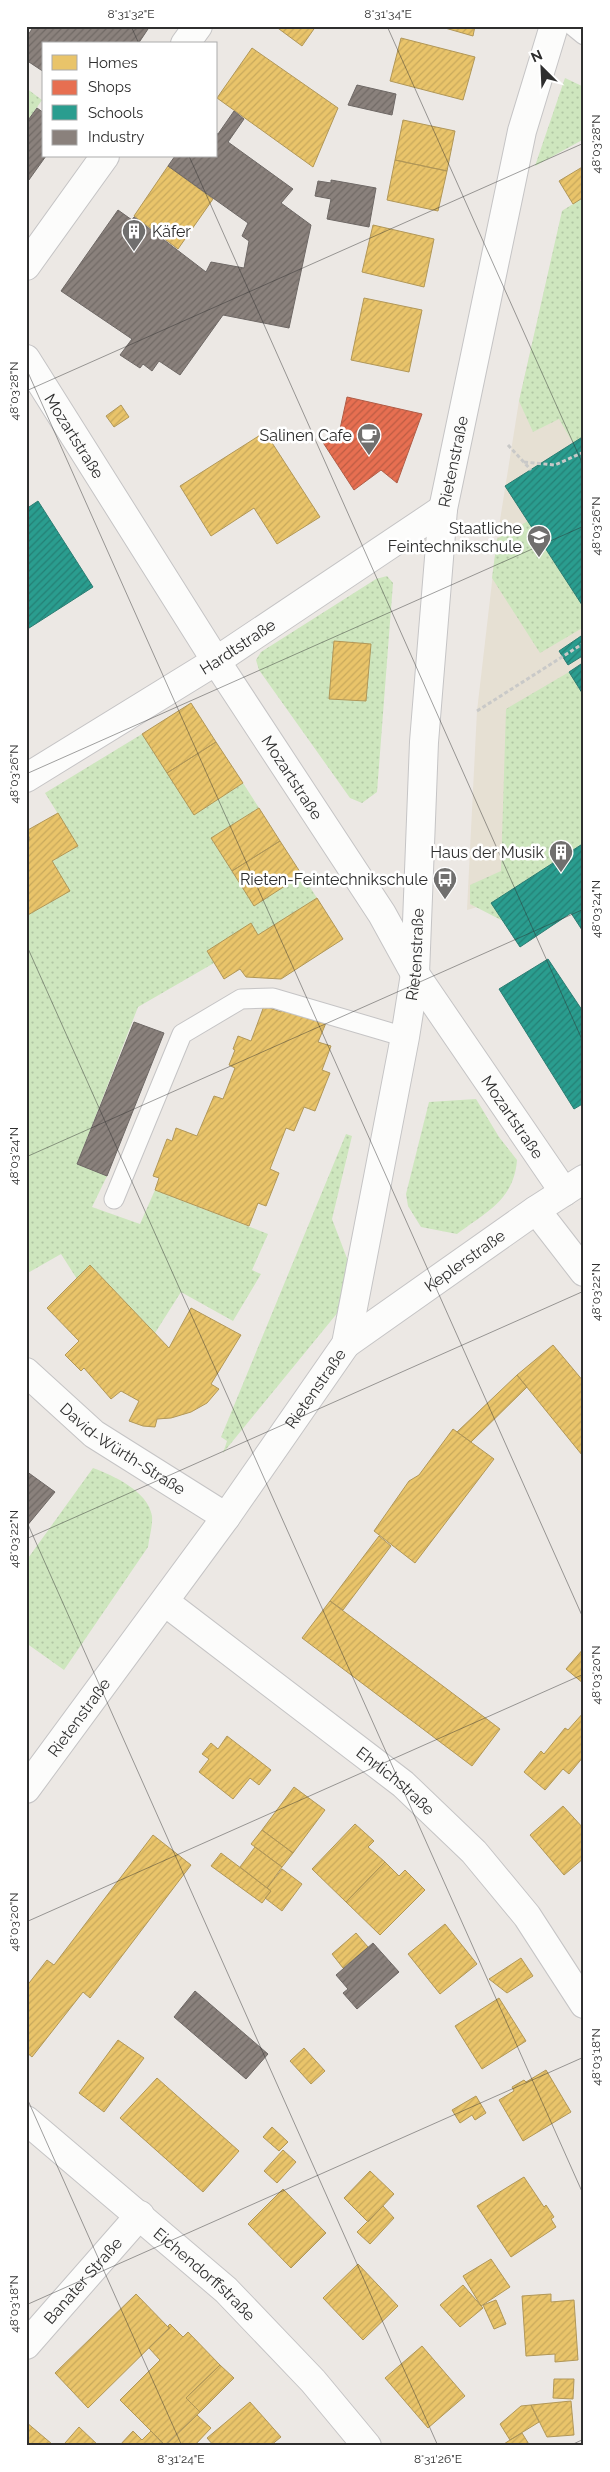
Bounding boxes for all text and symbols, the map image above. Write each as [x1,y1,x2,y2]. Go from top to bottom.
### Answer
text: 8°31'32"E [107,7,155,21]
text: 8°31'34"E [364,7,412,21]
legend [42,42,218,158]
north arrow [518,42,568,92]
text: N [529,47,545,66]
text: Homes [88,54,138,72]
text: Shops [88,78,131,96]
text: Schools [88,104,143,122]
text: 48°03'28"N [589,115,603,173]
text: Industry [88,128,144,146]
building icon: Käfer [121,218,147,252]
place label: Käfer [152,222,191,241]
text: 48°03'28"N [7,362,21,420]
street label: Mozartstraße [41,390,108,482]
street label: Rietenstraße [434,414,472,509]
cafe icon: Salinen Cafe [356,422,382,456]
place label: Salinen Cafe [260,426,352,445]
text: 48°03'26"N [589,497,603,555]
place label: Staatliche Feintechnikschule [388,519,522,556]
school or university icon: Staatliche Feintechnikschule [526,524,552,558]
street label: Hardtstraße [196,615,279,678]
street label: Mozartstraße [258,732,327,823]
text: 48°03'26"N [7,745,21,803]
building icon: Haus der Musik [548,839,574,873]
place label: Haus der Musik [430,843,545,862]
bus stop icon: Rieten-Feintechnikschule [432,866,458,900]
place label: Rieten-Feintechnikschule [240,870,428,889]
text: 48°03'24"N [589,880,603,938]
street label: Rietenstraße [401,908,427,1002]
street label: Mozartstraße [478,1072,548,1162]
text: 48°03'24"N [7,1127,21,1185]
street label: Keplerstraße [421,1226,508,1295]
text: 48°03'22"N [589,1263,603,1321]
street label: Rietenstraße [281,1345,349,1432]
street label: David-Würth-Straße [56,1399,189,1499]
text: 48°03'22"N [7,1510,21,1568]
text: 48°03'20"N [589,1646,603,1705]
street label: Rietenstraße [44,1674,114,1760]
street label: Ehrlichstraße [353,1743,439,1819]
text: 48°03'20"N [7,1893,21,1952]
text: 48°03'18"N [589,2028,603,2086]
street label: Eichendorffstraße [150,2223,260,2324]
street label: Banater Straße [40,2233,126,2328]
text: 48°03'18"N [7,2275,21,2333]
text: 8°31'24"E [157,2452,205,2466]
text: 8°31'26"E [414,2452,462,2466]

